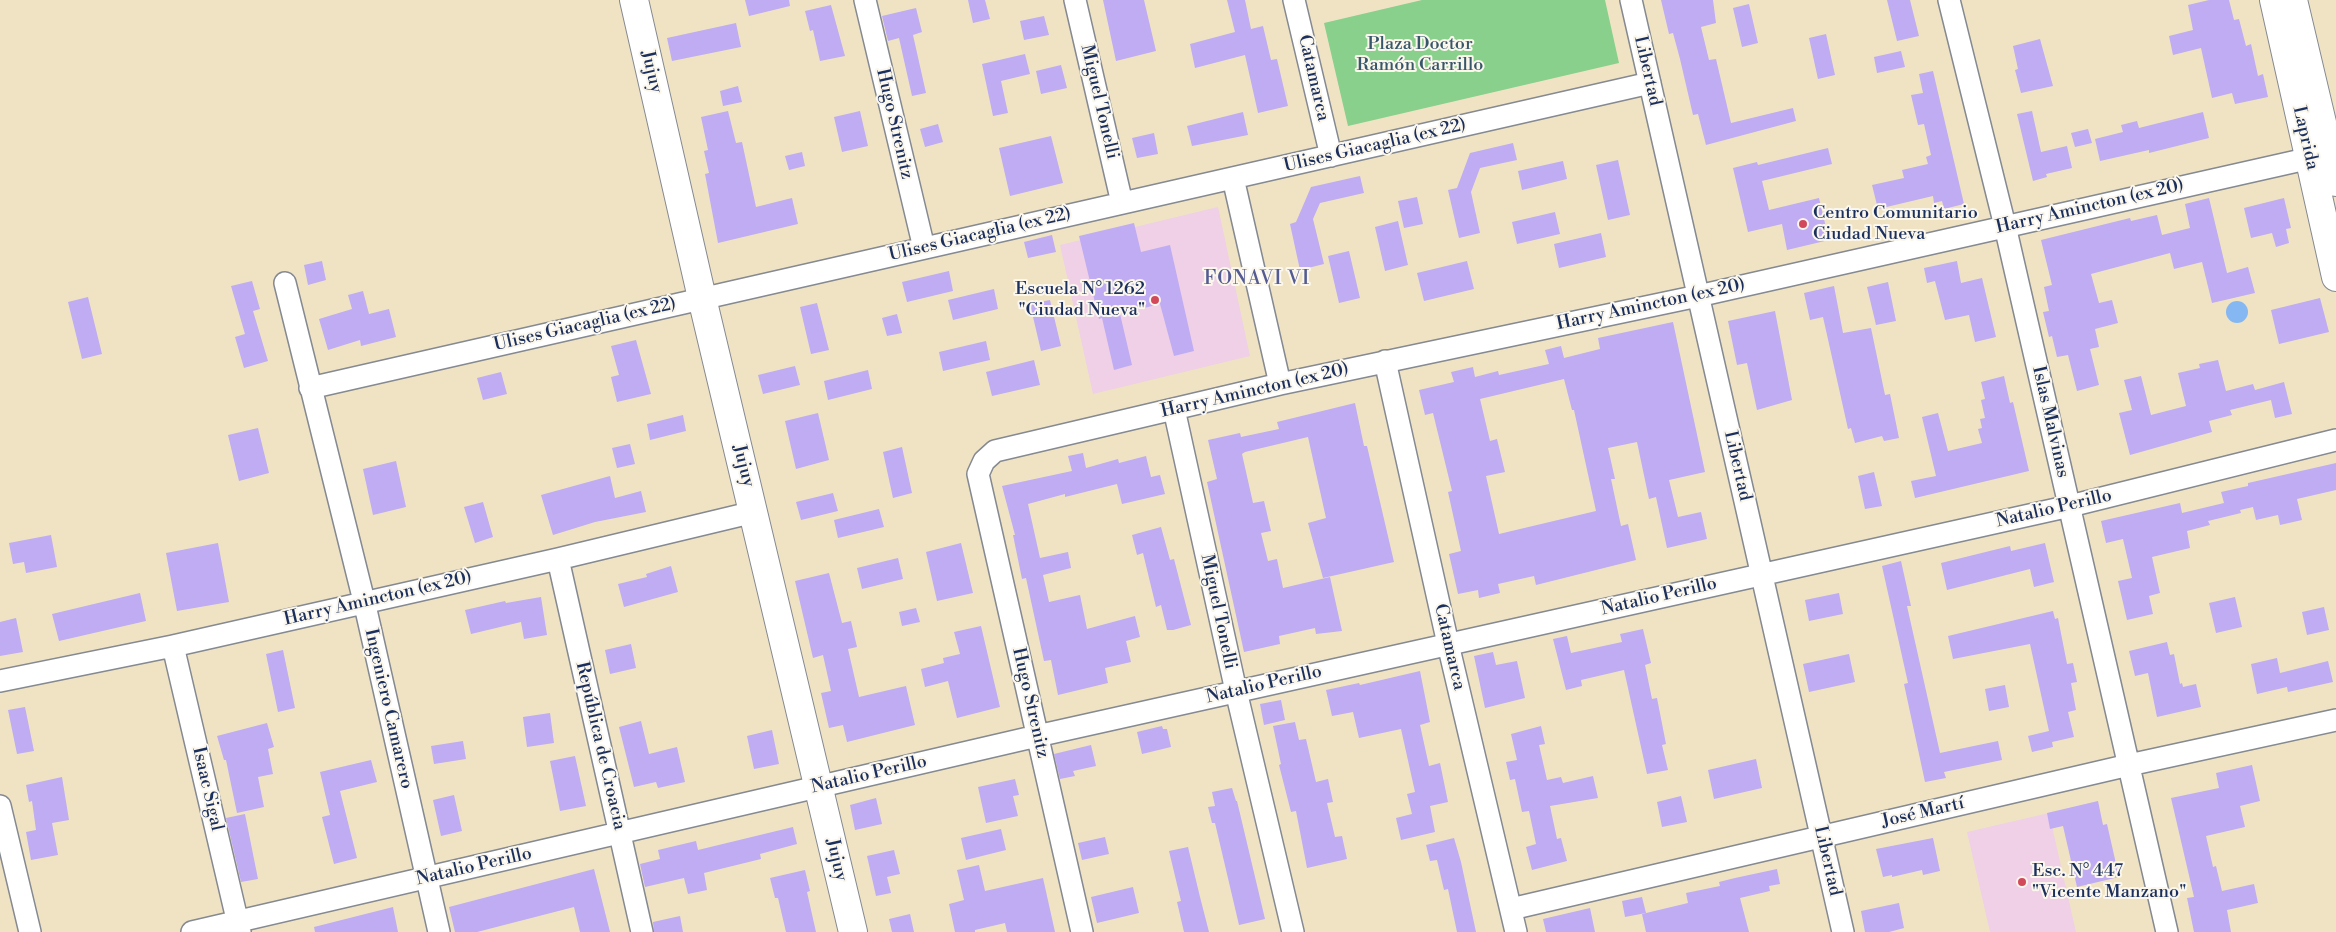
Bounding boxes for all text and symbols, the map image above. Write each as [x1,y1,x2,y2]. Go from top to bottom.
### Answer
street label: Catamarca [1293,33,1333,123]
park label: Plaza Doctor Ramón Carrillo [1357,34,1483,76]
street label: Libertad [1628,34,1666,108]
street label: Miguel Tonelli [1075,43,1123,161]
street label: Jujuy [636,49,666,95]
street label: Hugo Strenitz [871,67,917,181]
street label: Laprida [2287,104,2323,172]
street label: Ulises Giacaglia (ex 22) [1282,115,1468,177]
street label: Harry Amincton (ex 20) [1994,175,2186,239]
place label: Centro Comunitario Ciudad Nueva [1813,203,1978,245]
street label: Ulises Giacaglia (ex 22) [887,204,1073,266]
marker: Centro Comunitario Ciudad Nueva [1797,218,1809,230]
district label: FONAVI VI [1203,268,1311,290]
street label: Harry Amincton (ex 20) [1555,274,1747,336]
place label: Escuela N° 1262 "Ciudad Nueva" [1015,279,1145,322]
street label: Ulises Giacaglia (ex 22) [492,294,678,356]
marker: Escuela N° 1262 "Ciudad Nueva" [1149,294,1161,306]
street label: Harry Amincton (ex 20) [1159,359,1351,423]
street label: Islas Malvinas [2027,364,2073,480]
street label: Libertad [1718,429,1756,503]
street label: Jujuy [727,443,759,489]
street label: Natalio Perillo [1994,485,2114,533]
street label: Miguel Tonelli [1195,552,1241,672]
street label: Harry Amincton (ex 20) [282,567,474,631]
street label: Natalio Perillo [1599,573,1719,621]
street label: Catamarca [1429,602,1469,692]
street label: Ingeniero Camarero [359,627,417,791]
street label: Hugo Strenitz [1007,646,1053,760]
street label: República de Croacia [570,660,630,832]
street label: Natalio Perillo [1204,661,1324,709]
street label: Isaac Sigal [187,745,227,833]
street label: Natalio Perillo [809,751,929,799]
street label: José Martí [1880,793,1966,833]
street label: Libertad [1808,824,1846,898]
street label: Jujuy [821,837,851,883]
street label: Natalio Perillo [414,843,534,891]
place label: Esc. N° 447 "Vicente Manzano" [2032,861,2186,904]
marker: Esc. N° 447 "Vicente Manzano" [2016,876,2028,888]

